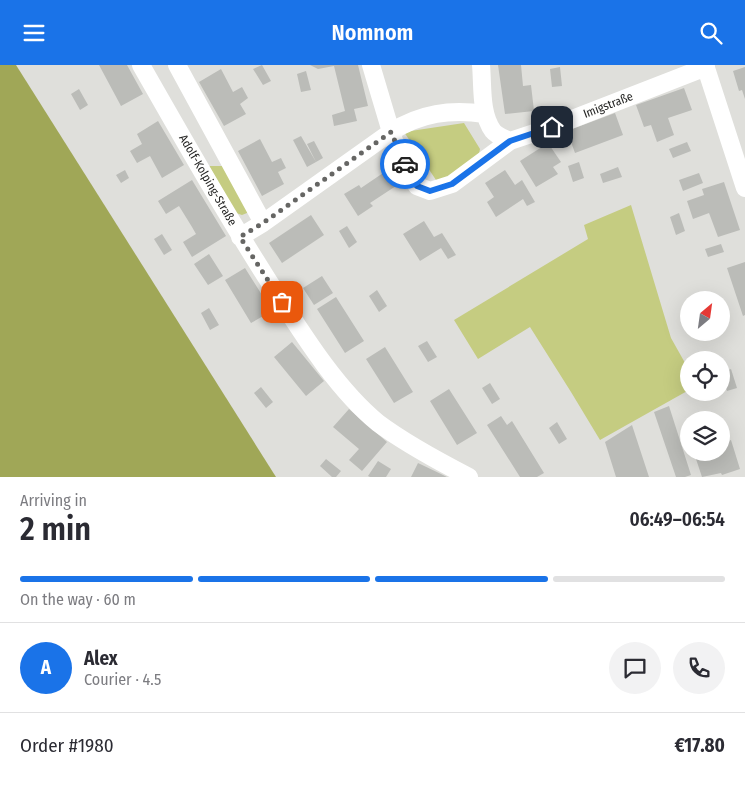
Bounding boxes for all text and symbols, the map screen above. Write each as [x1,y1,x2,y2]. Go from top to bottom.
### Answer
icon: menu [20,19,48,47]
text: Nomnom [332,19,413,46]
icon: search [697,19,725,47]
street label: Imigstraße [581,89,635,121]
pin [531,106,573,148]
icon: home [538,113,566,141]
street label: Adolf-Kolping-Straße [176,132,240,228]
courier [380,139,430,189]
icon: car [391,150,419,178]
pin [261,281,303,323]
icon: bag [268,288,296,316]
north arrow [680,291,730,341]
map controls [680,291,730,461]
button: locate [680,351,730,401]
button: layers [680,411,730,461]
text: Arriving in [20,491,87,510]
text: 06:49–06:54 [629,508,725,531]
text: 2 min [20,510,91,548]
text: On the way · 60 m [20,590,136,609]
button: chat [609,642,661,694]
button: phone [673,642,725,694]
text: Alex [84,647,118,670]
text: A [41,656,51,679]
text: Courier · 4.5 [84,670,161,689]
text: Order #1980 [20,734,114,757]
text: €17.80 [674,734,725,757]

